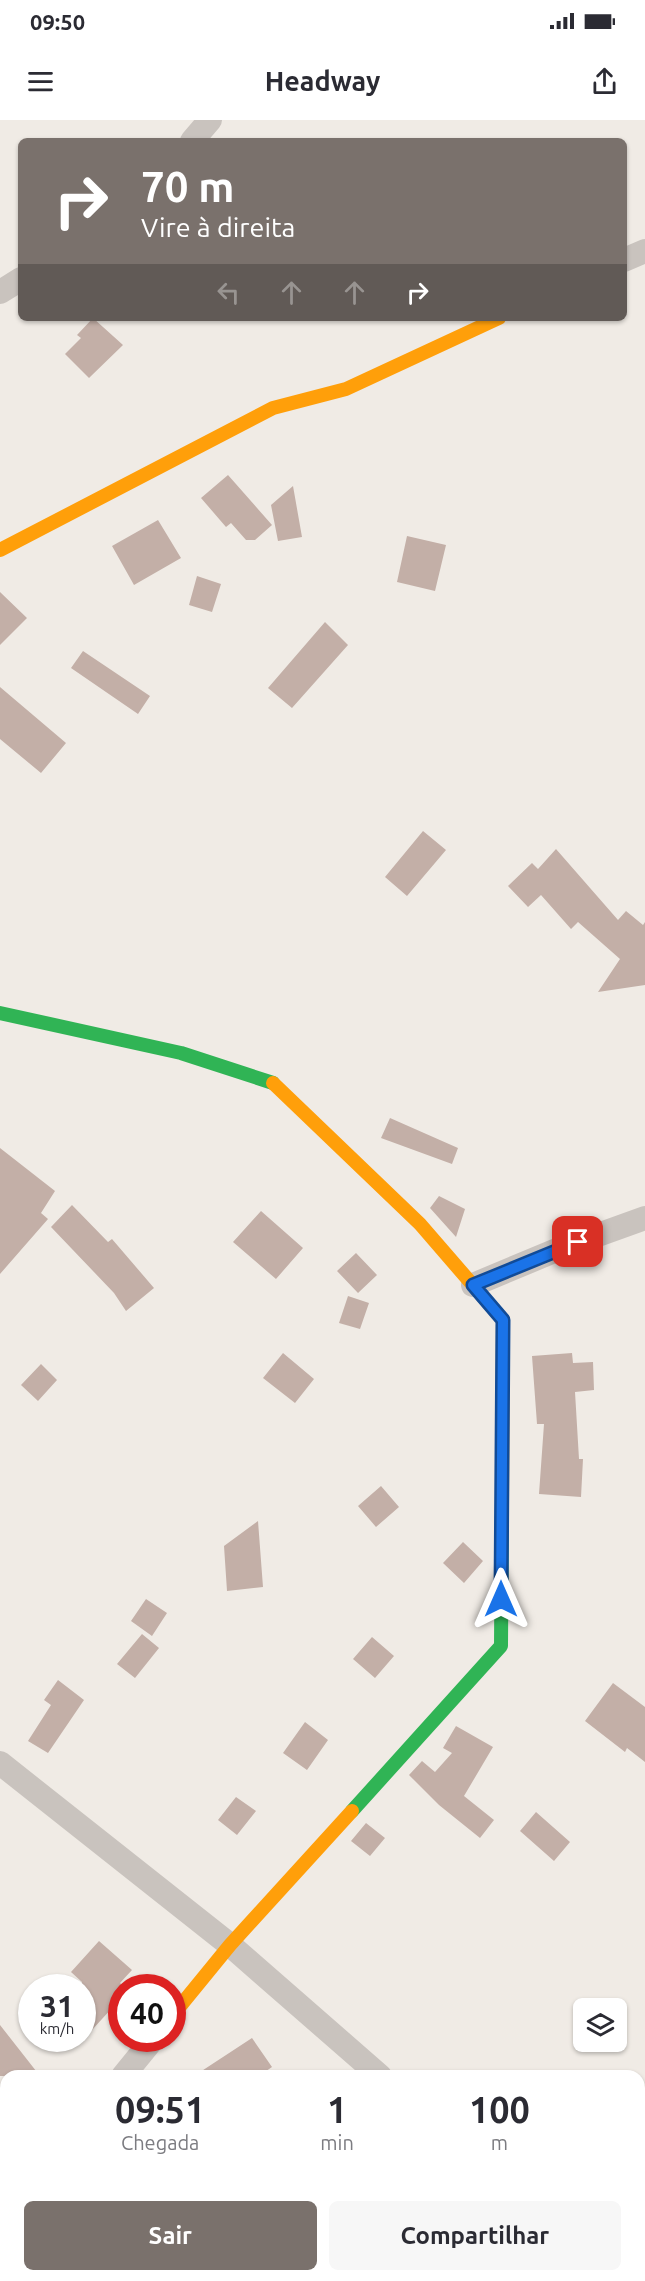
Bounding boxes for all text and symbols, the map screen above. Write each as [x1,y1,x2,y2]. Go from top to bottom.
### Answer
text: 09:50 [30,9,85,34]
icon: menu [24,65,57,98]
icon: share [588,65,621,98]
text: Headway [265,66,380,96]
icon: right [42,162,120,240]
text: 70 m [141,163,235,210]
text: Vire à direita [141,212,295,242]
icon: left [212,276,245,309]
icon: ahead [275,276,308,309]
icon: ahead [338,276,371,309]
icon: right [401,276,434,309]
pin [552,1216,603,1267]
icon: arrive [561,1225,594,1258]
position arrow [469,1567,533,1631]
speed limit sign: 40 [108,1974,186,2052]
text: 31 [40,1989,74,2023]
map controls [573,1998,627,2052]
button: layers [573,1998,627,2052]
text: km/h [40,2020,74,2037]
text: 09:51 [115,2089,205,2130]
text: 1 [327,2089,347,2130]
text: 100 [469,2089,530,2130]
text: Chegada [121,2131,199,2154]
text: min [320,2131,354,2154]
text: m [491,2131,508,2154]
button: Sair [24,2201,317,2270]
button: Compartilhar [329,2201,621,2270]

